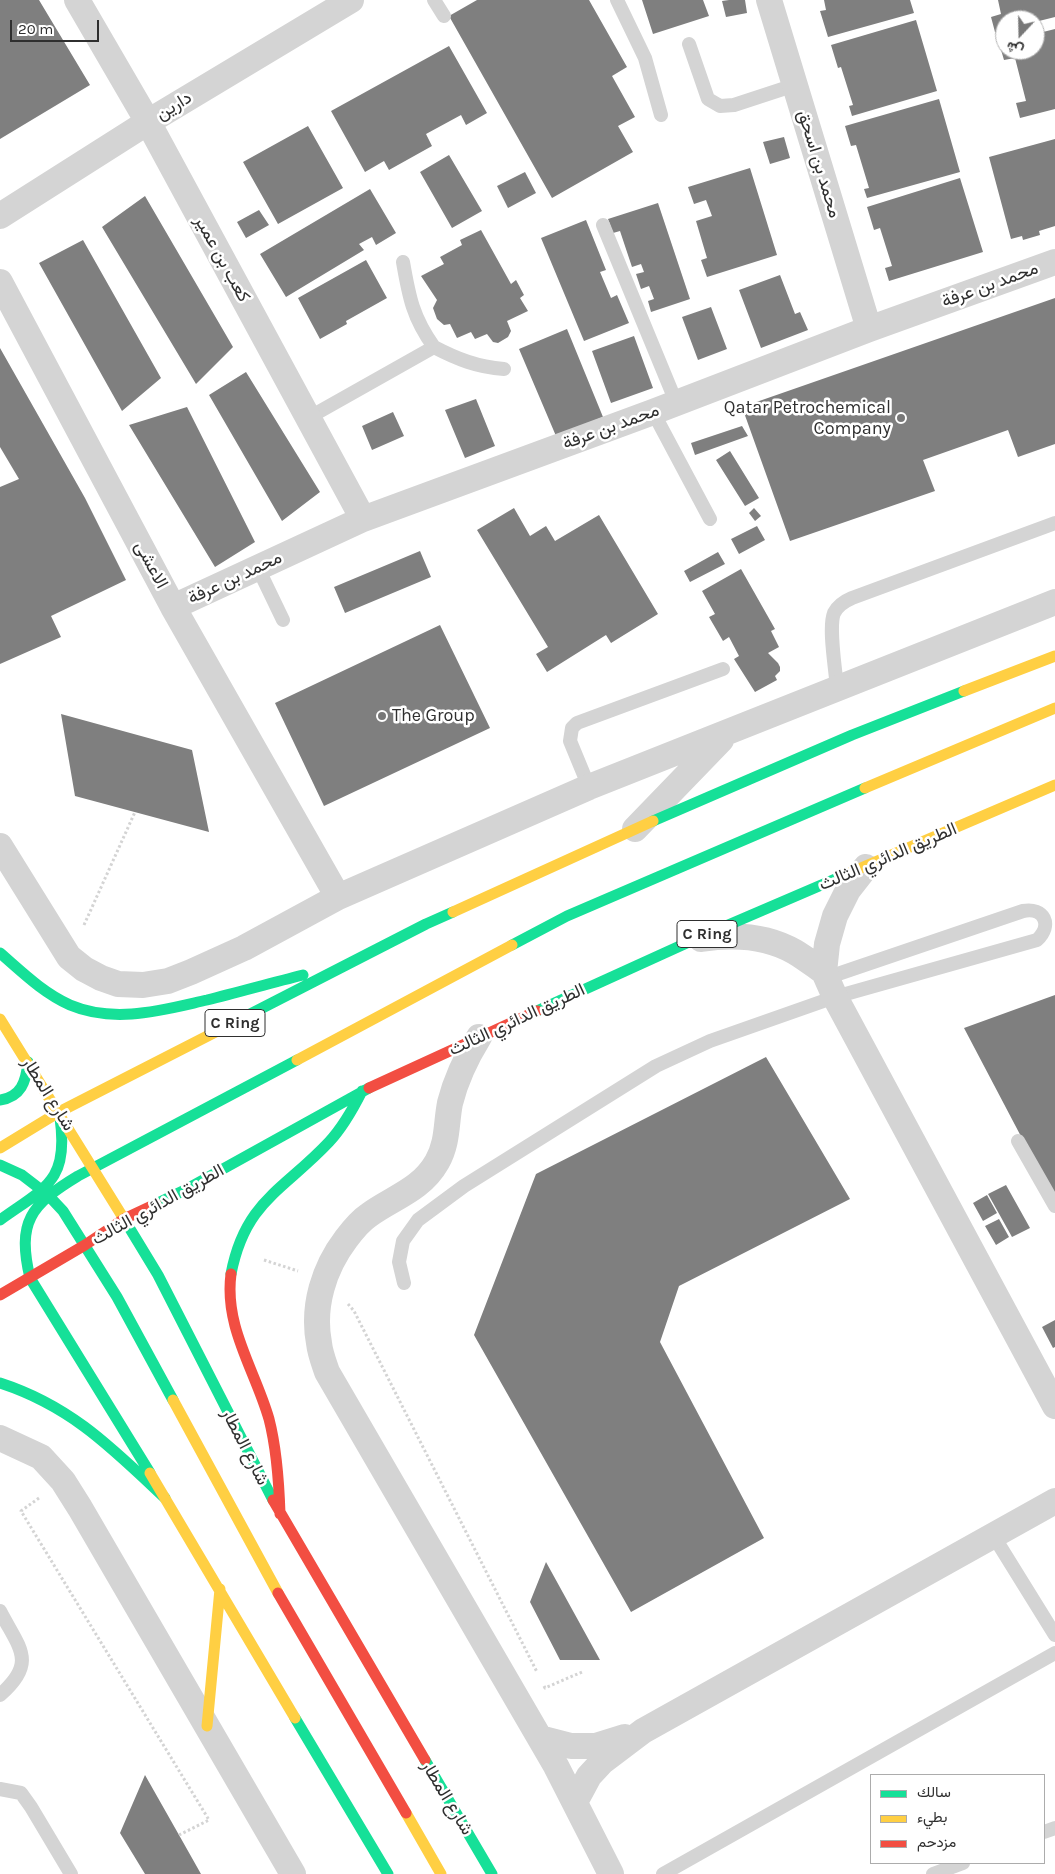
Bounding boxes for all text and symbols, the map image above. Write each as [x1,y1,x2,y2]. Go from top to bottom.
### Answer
scale bar [12,10,101,42]
north arrow [995,10,1045,60]
text: 20 m [18,20,53,38]
text: ش [1004,38,1026,59]
street label: دارين [152,87,196,125]
street label: محمد بن اسحق [792,107,846,221]
street label: كعب بن عمير [189,212,255,306]
street label: محمد بن عرفة [939,258,1041,312]
place label: Qatar Petrochemical Company [724,397,891,439]
street label: محمد بن عرفة [560,400,662,454]
marker: Qatar Petrochemical Company [895,412,907,424]
street label: الاعشى [130,538,172,592]
street label: محمد بن عرفة [185,547,285,609]
place label: The Group [392,705,475,727]
marker: The Group [376,710,388,722]
street label: الطريق الدائري الثالث [816,818,960,896]
road number: C Ring [677,921,737,948]
street label: الطريق الدائري الثالث [446,979,588,1061]
road number: C Ring [205,1010,265,1036]
street label: شارع المطار [17,1053,79,1135]
street label: الطريق الدائري الثالث [88,1160,228,1250]
street label: شارع المطار [216,1405,274,1489]
street label: شارع المطار [416,1757,478,1839]
legend [870,1774,1045,1864]
text: سالك [917,1783,951,1801]
text: بطيء [917,1808,947,1826]
text: مزدحم [917,1833,956,1851]

